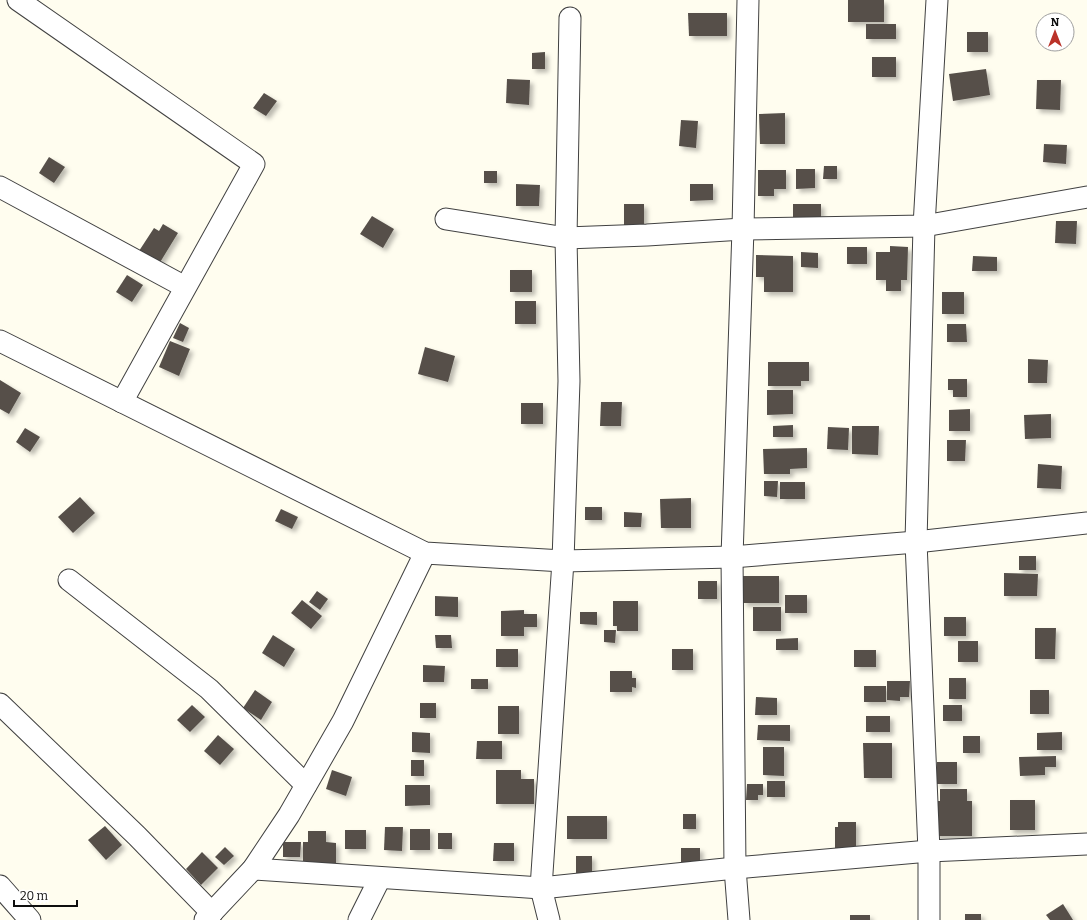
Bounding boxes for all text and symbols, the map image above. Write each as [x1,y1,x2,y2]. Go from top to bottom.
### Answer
north arrow [1035,12,1075,52]
text: N [1051,16,1060,29]
scale bar [14,882,77,908]
text: 20 m [20,889,49,903]

